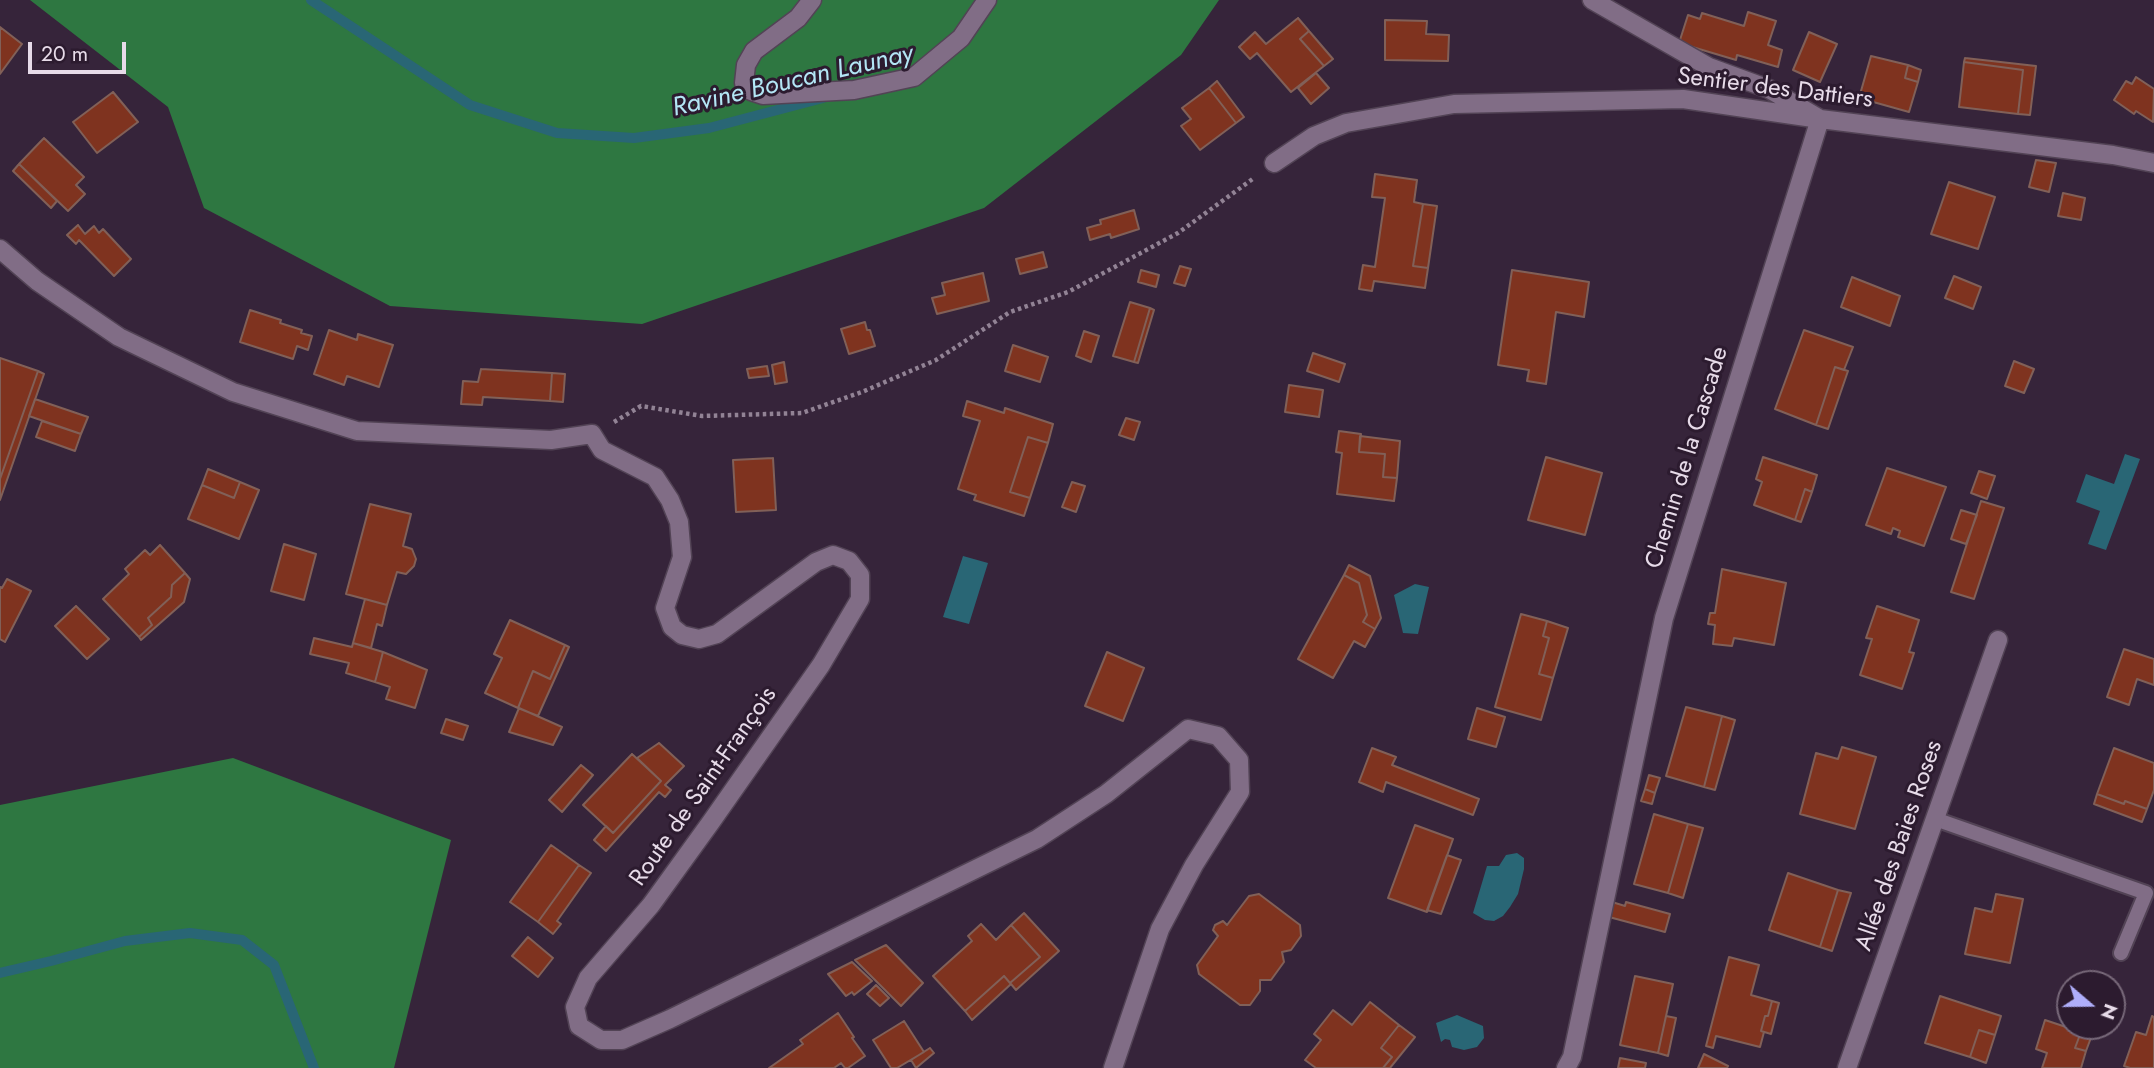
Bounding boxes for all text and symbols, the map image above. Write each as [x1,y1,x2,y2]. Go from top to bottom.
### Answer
scale bar [32,28,130,72]
text: 20 m [41,39,88,69]
water label: Ravine Boucan Launay [670,39,916,125]
street label: Sentier des Dattiers [1676,63,1874,115]
street label: Chemin de la Cascade [1641,344,1735,572]
street label: Route de Saint-François [624,682,784,892]
street label: Allée des Baies Roses [1851,737,1949,955]
north arrow [2056,970,2126,1040]
text: N [2094,1000,2125,1023]

